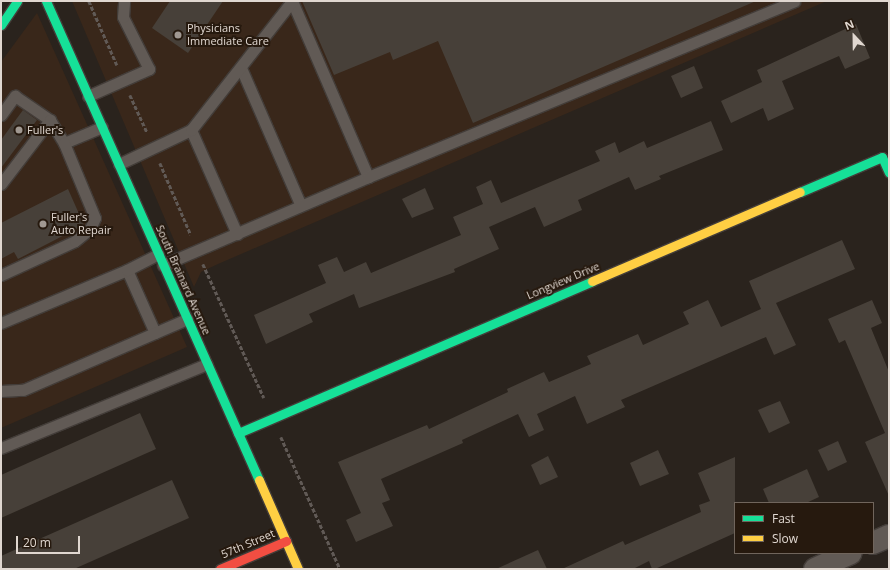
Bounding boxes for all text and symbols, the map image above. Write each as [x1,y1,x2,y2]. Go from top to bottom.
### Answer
north arrow [834,16,874,56]
text: N [842,16,856,33]
place label: Physicians Immediate Care [187,22,269,48]
marker: Physicians Immediate Care [172,29,184,41]
place label: Fuller's [27,123,63,137]
marker: Fuller's [14,125,24,135]
place label: Fuller's Auto Repair [51,211,111,237]
marker: Fuller's Auto Repair [38,219,48,229]
street label: South Brainard Avenue [153,223,213,337]
street label: Longview Drive [525,260,601,302]
legend [734,502,874,554]
text: Fast [772,510,795,527]
street label: 57th Street [219,527,277,561]
scale bar [18,528,82,554]
text: Slow [772,530,798,547]
text: 20 m [23,534,51,551]

